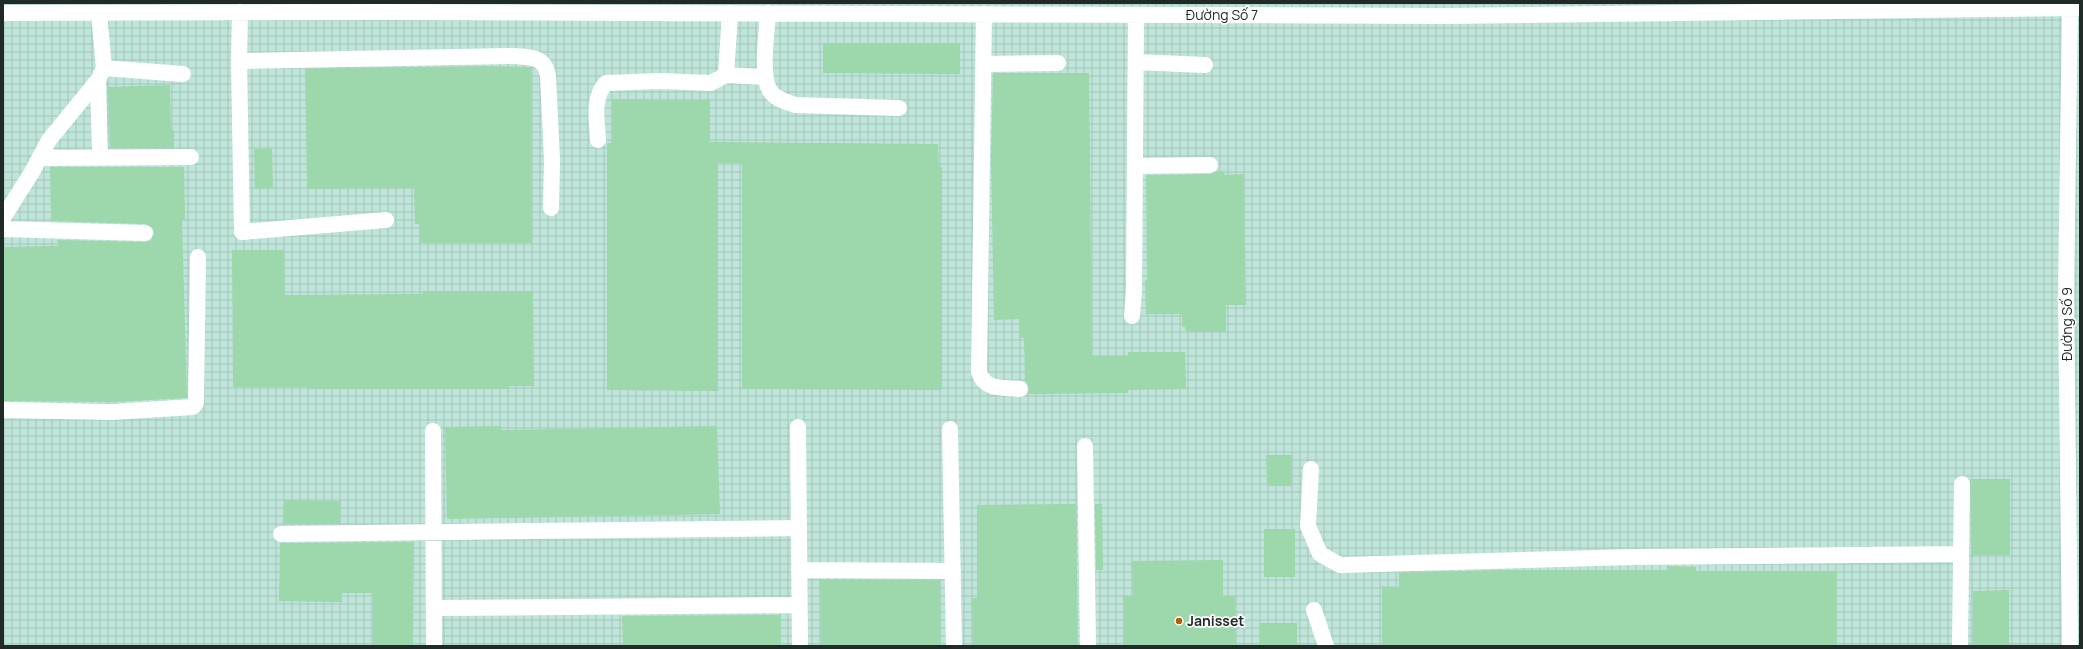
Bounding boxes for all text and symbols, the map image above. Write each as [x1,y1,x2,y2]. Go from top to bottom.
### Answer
street label: Đường Số 7 [1186,5,1258,24]
street label: Đường Số 9 [2057,287,2076,361]
place label: Janisset [1187,611,1244,630]
marker: Janisset [1174,616,1184,626]

